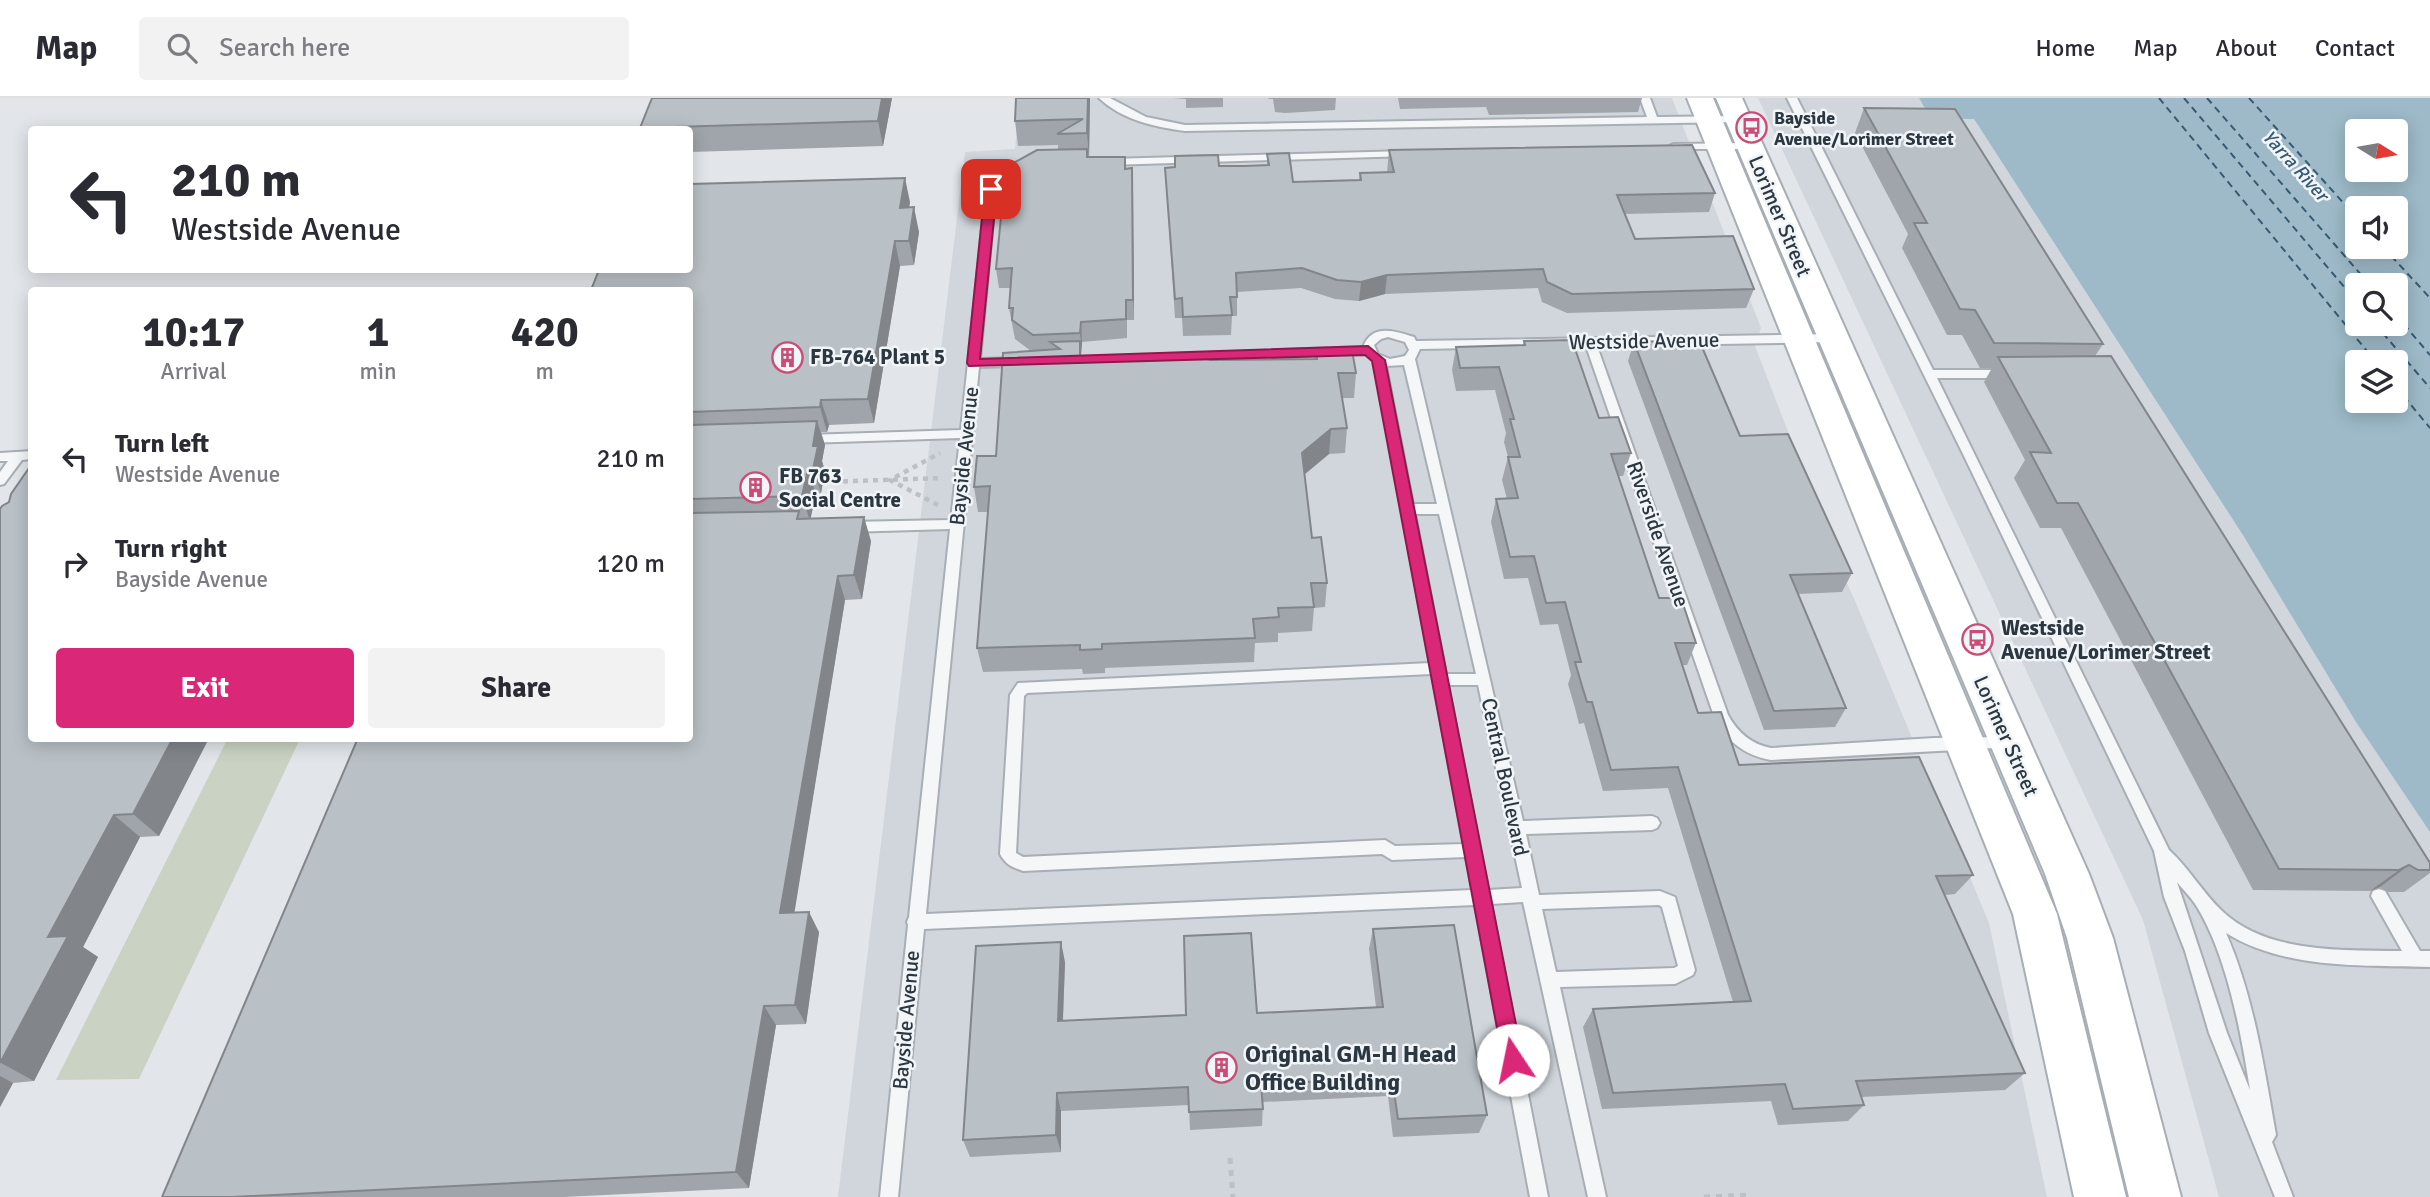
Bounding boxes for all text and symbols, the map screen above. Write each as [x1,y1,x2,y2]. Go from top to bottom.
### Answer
search box [139,17,629,80]
text: Map [35,28,97,69]
icon: search [163,29,201,67]
text: Search here [219,32,350,64]
text: Home [2035,33,2095,63]
text: Map [2133,33,2178,63]
text: About [2216,33,2277,63]
text: Contact [2315,33,2395,63]
place label: Bayside Avenue/Lorimer Street [1774,107,1954,150]
bus stop icon: Bayside Avenue/Lorimer Street [1734,111,1768,145]
north arrow [2345,119,2408,182]
map controls [2345,119,2408,413]
water label: Yarra River [2257,125,2335,208]
text: 210 m [171,150,301,210]
street label: Lorimer Street [1743,151,1817,281]
icon: left [56,154,147,245]
pin [961,159,1021,219]
icon: arrive [972,170,1010,208]
button: sound [2345,196,2408,259]
text: Westside Avenue [171,210,401,249]
button: search [2345,273,2408,336]
text: 10:17 [142,307,245,358]
text: 1 [367,307,389,358]
text: 420 [511,307,579,358]
street label: Westside Avenue [1568,327,1720,355]
building icon: FB-764 Plant 5 [770,340,804,374]
place label: FB-764 Plant 5 [810,344,945,370]
button: layers [2345,350,2408,413]
text: Arrival [161,357,227,386]
text: min [359,357,397,386]
text: m [536,357,554,386]
street label: Bayside Avenue [944,385,984,527]
text: Turn left [115,428,209,460]
icon: left [56,440,94,478]
text: 210 m [596,443,665,475]
street label: Riverside Avenue [1621,458,1695,610]
text: Westside Avenue [115,460,280,489]
place label: FB 763 Social Centre [779,463,901,513]
building icon: FB 763 Social Centre [739,471,773,505]
text: Turn right [115,533,227,565]
icon: right [56,545,94,583]
text: 120 m [596,548,665,580]
text: Bayside Avenue [115,565,268,594]
place label: Westside Avenue/Lorimer Street [2001,615,2211,665]
bus stop icon: Westside Avenue/Lorimer Street [1961,623,1995,657]
button: Exit [56,648,354,728]
button: Share [368,648,665,728]
street label: Lorimer Street [1968,672,2044,800]
street label: Central Boulevard [1476,696,1534,858]
street label: Bayside Avenue [887,949,925,1091]
position arrow [1476,1023,1550,1097]
place label: Original GM-H Head Office Building [1245,1039,1456,1097]
building icon: Original GM-H Head Office Building [1205,1051,1239,1085]

